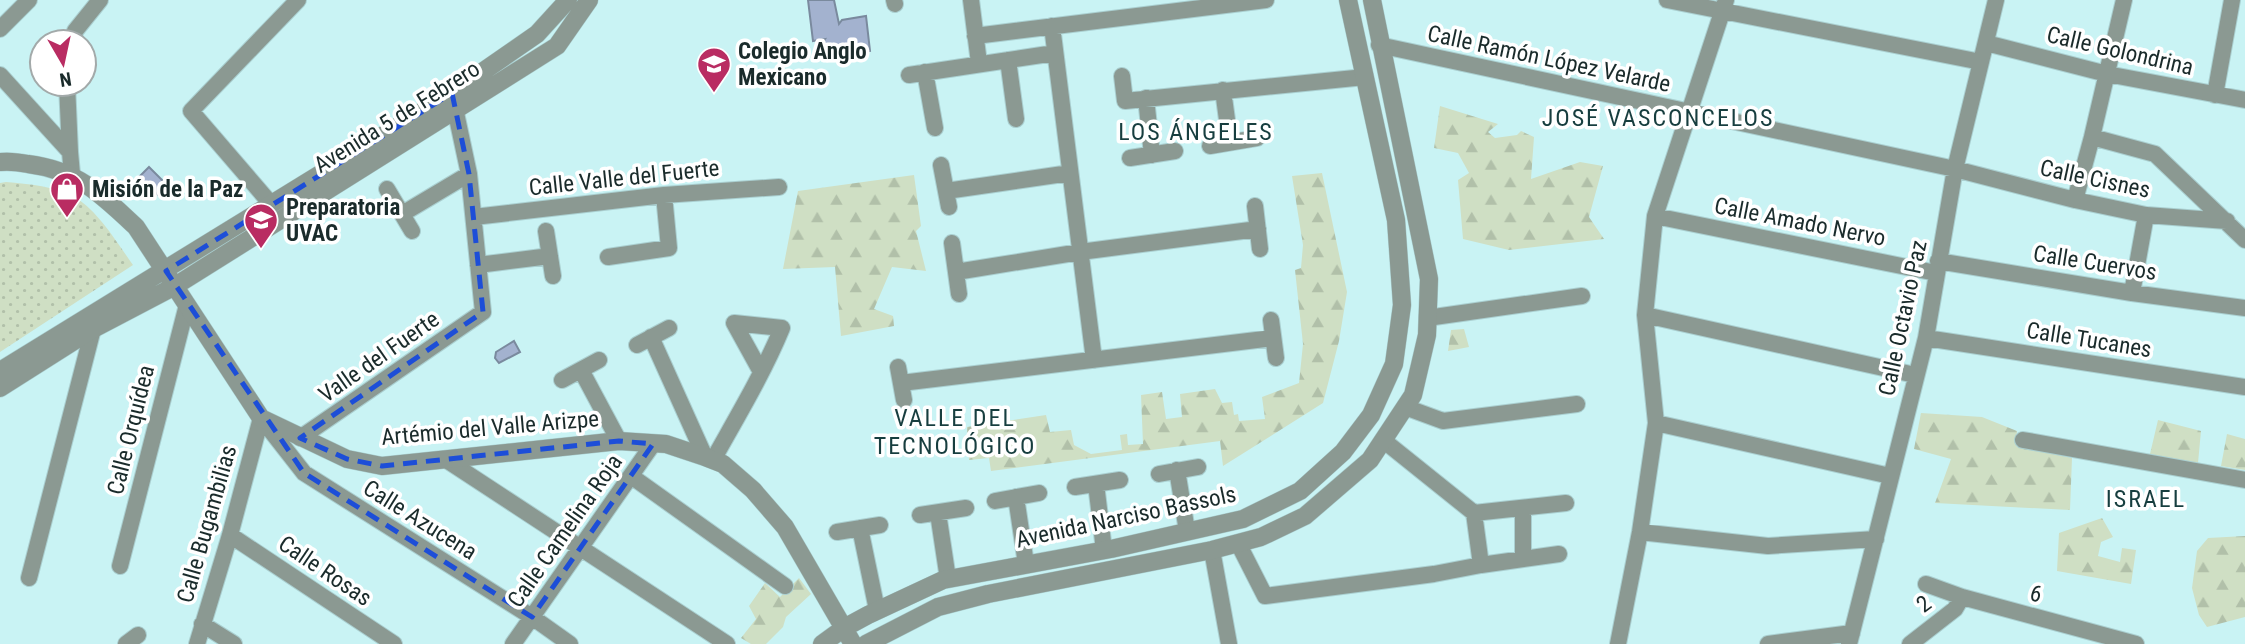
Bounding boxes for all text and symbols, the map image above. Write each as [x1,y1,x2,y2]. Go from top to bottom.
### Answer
street label: Calle Ramón López Velarde [1425,20,1673,98]
street label: Calle Golondrina [2044,21,2196,81]
north arrow [28,28,98,98]
place label: Colegio Anglo Mexicano [738,38,867,91]
school or university icon: Colegio Anglo Mexicano [695,45,733,94]
street label: Avenida 5 de Febrero [309,55,485,179]
text: N [58,67,73,92]
district label: JOSÉ VASCONCELOS [1542,104,1774,132]
district label: LOS ÁNGELES [1118,118,1274,146]
street label: Calle Cisnes [2037,154,2153,204]
street label: Calle Valle del Fuerte [527,155,721,201]
shop icon: Misión de la Paz [48,170,86,219]
place label: Misión de la Paz [92,176,243,203]
street label: Calle Amado Nervo [1712,192,1888,252]
place label: Preparatoria UVAC [286,194,400,247]
school or university icon: Preparatoria UVAC [242,201,280,250]
street label: Calle Octavio Paz [1873,238,1933,398]
street label: Calle Cuervos [2031,240,2159,286]
street label: Valle del Fuerte [314,306,444,408]
street label: Calle Tucanes [2025,317,2153,363]
street label: Calle Orquídea [102,362,160,498]
district label: VALLE DEL TECNOLÓGICO [874,404,1036,460]
street label: Artémio del Valle Arizpe [380,405,600,451]
street label: Calle Bugambilias [172,442,242,606]
street label: Calle Camelina Roja [502,449,628,613]
street label: Calle Azucena [358,474,482,566]
street label: Avenida Narciso Bassols [1013,480,1239,554]
district label: ISRAEL [2106,485,2186,513]
street label: Calle Rosas [273,530,377,612]
street label: 6 [2027,579,2045,609]
street label: 2 [1911,590,1937,618]

